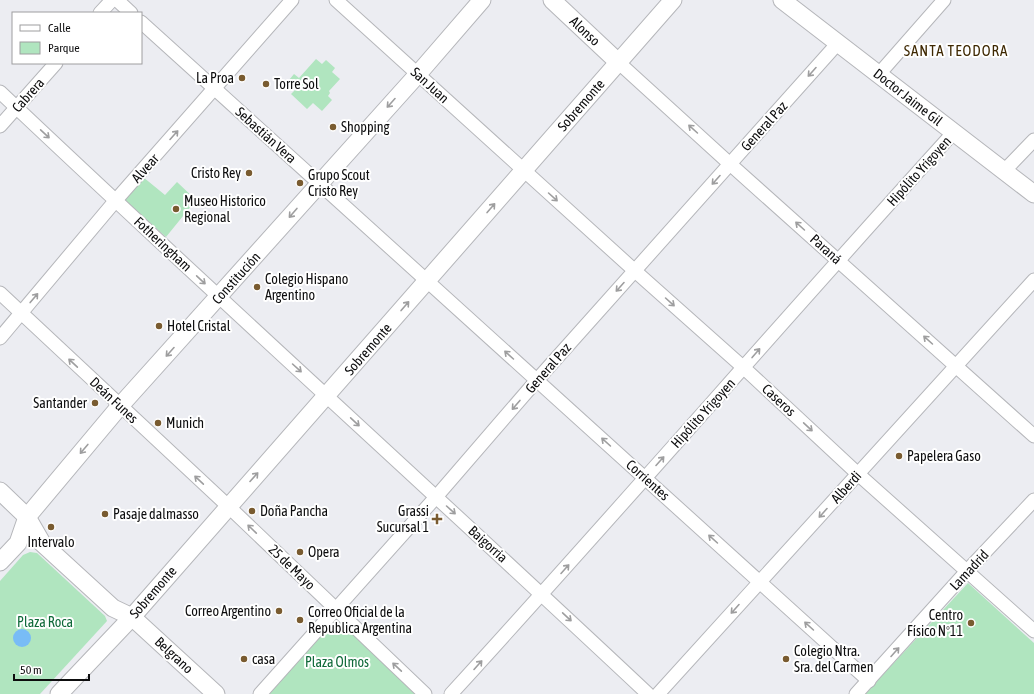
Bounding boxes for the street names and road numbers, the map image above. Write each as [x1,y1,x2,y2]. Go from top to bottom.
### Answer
street label: Alonso [567,13,603,49]
street label: San Juan [408,64,452,106]
street label: Doctor Jaime Gil [870,65,946,129]
street label: Cabrera [9,75,47,115]
street label: Sobremonte [554,76,608,134]
street label: General Paz [738,98,790,154]
street label: Sebastián Vera [232,104,300,166]
street label: Hipólito Yrigoyen [884,133,954,209]
street label: Alvear [128,150,163,186]
street label: Fotheringham [131,213,195,275]
street label: Paraná [807,231,845,267]
street label: Constitución [208,249,264,307]
street label: Sobremonte [341,320,395,378]
street label: General Paz [522,340,574,396]
street label: Deán Funes [87,374,141,426]
street label: Hipólito Yrigoyen [668,375,738,451]
street label: Caseros [759,381,799,419]
street label: Corrientes [623,456,673,504]
street label: Alberdi [827,468,865,506]
street label: Baigorria [465,522,511,566]
street label: 25 de Mayo [266,541,318,593]
street label: Lamadrid [946,547,992,593]
street label: Sobremonte [126,563,180,621]
street label: Belgrano [152,633,196,677]

